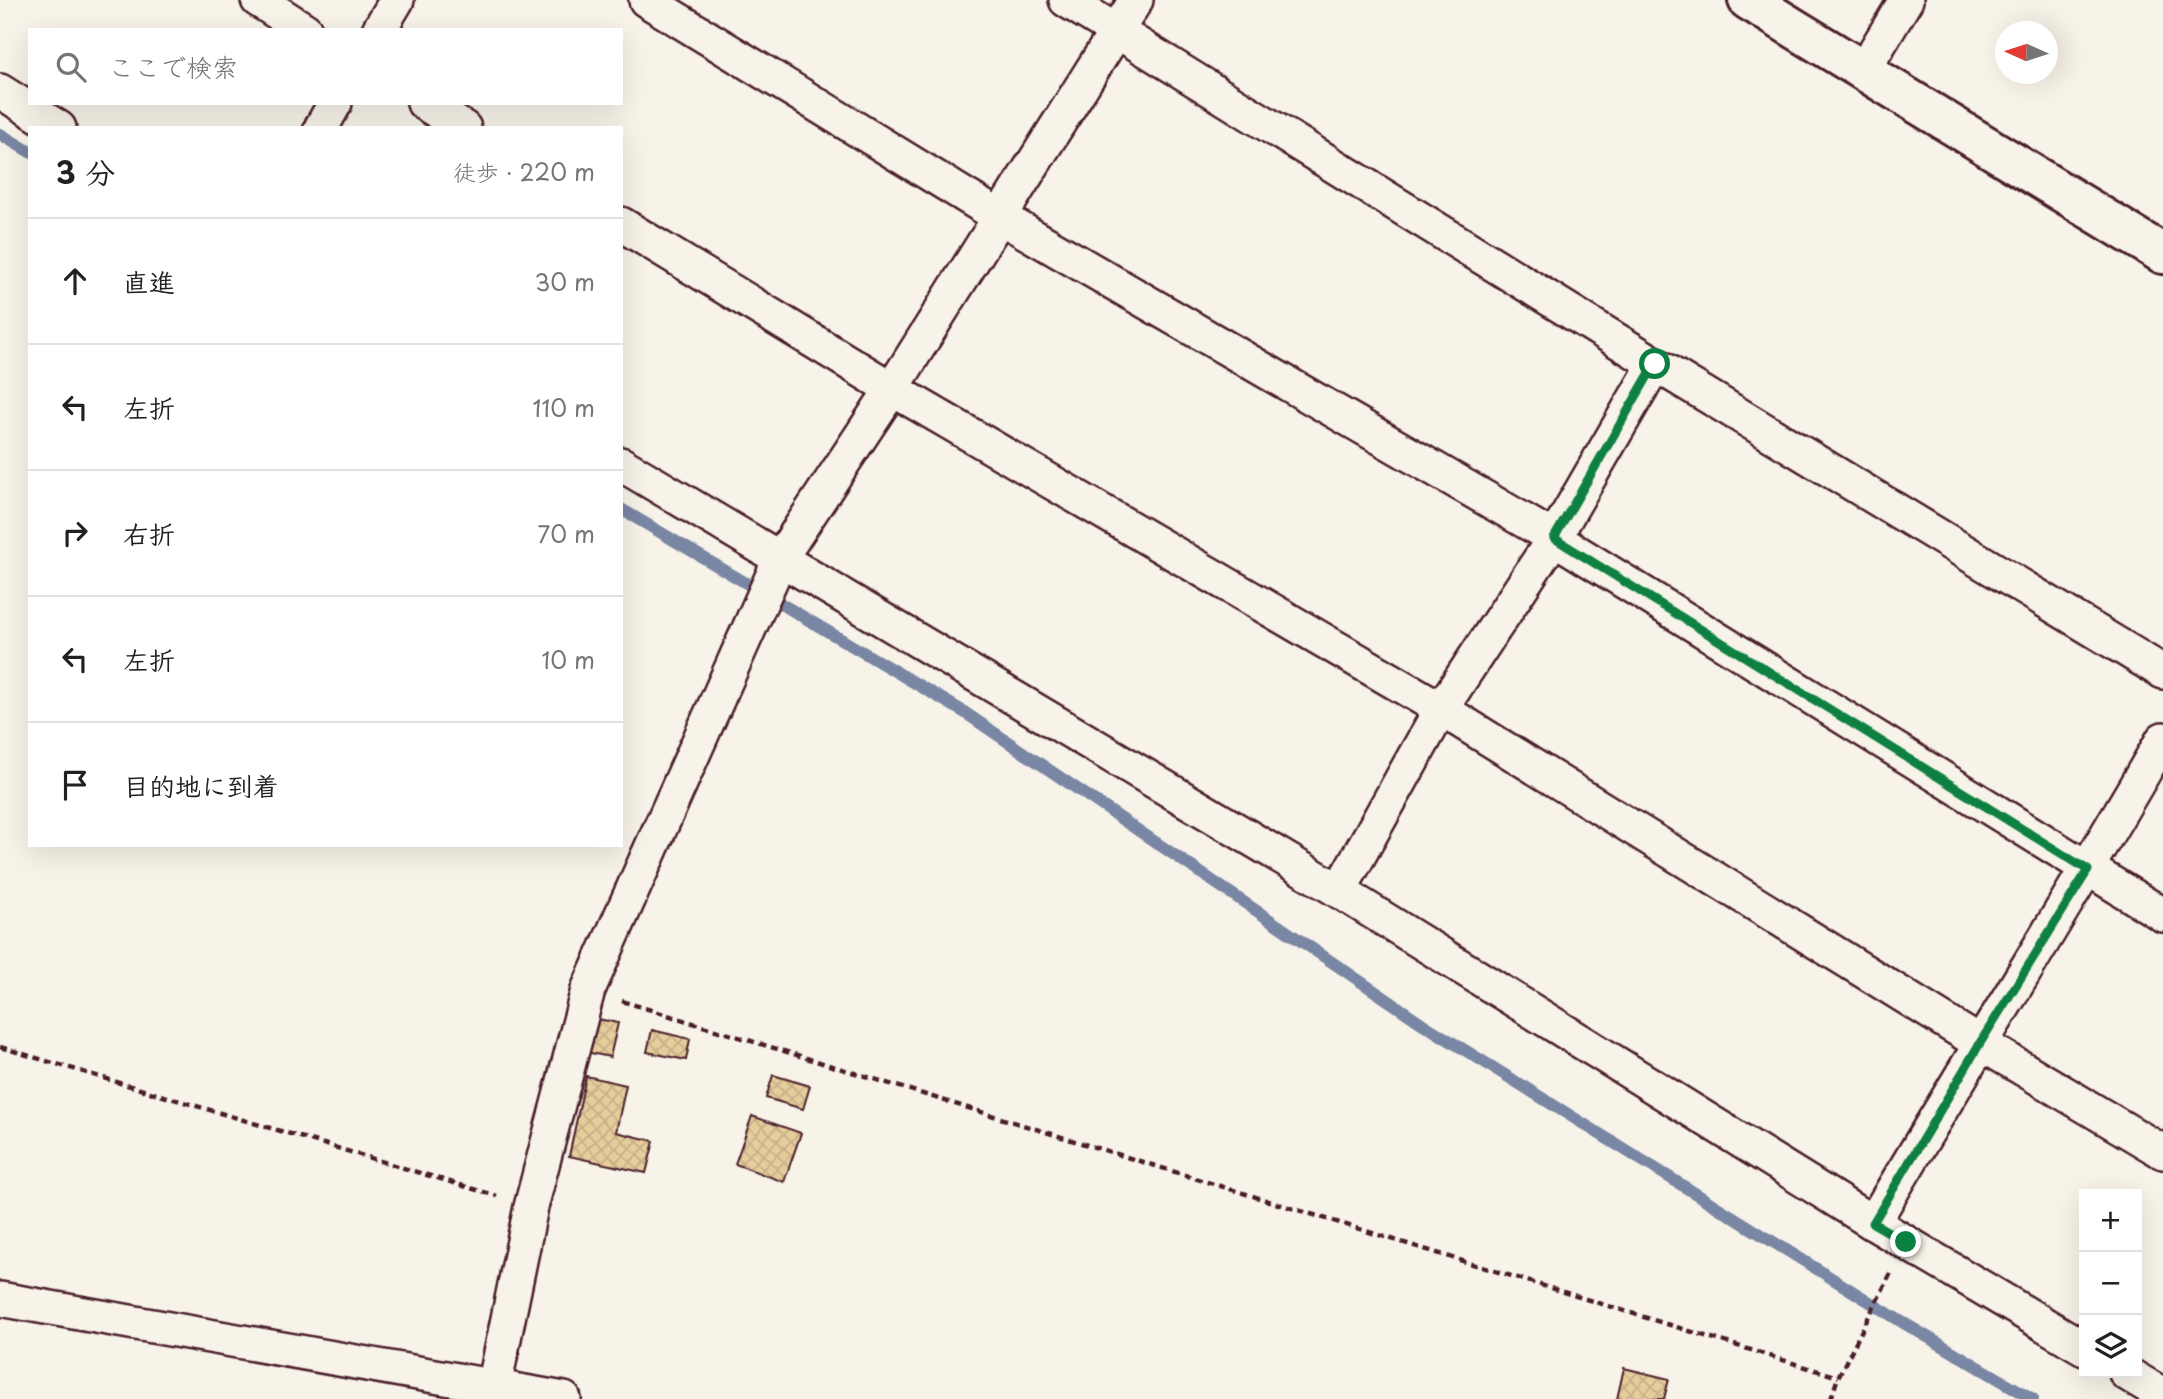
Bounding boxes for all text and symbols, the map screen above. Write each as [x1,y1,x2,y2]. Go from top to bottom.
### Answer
north arrow [1995,21,2058,84]
search box [28,28,623,105]
text: ここで検索 [108,47,238,86]
icon: search [52,48,90,86]
text: 3 分 [56,149,115,194]
text: 徒歩 · 220 m [453,154,595,189]
icon: ahead [56,262,94,300]
text: 直進 [123,262,175,301]
text: 30 m [534,264,595,299]
route start [1639,348,1670,379]
icon: left [56,388,94,426]
text: 左折 [123,388,175,427]
text: 110 m [533,390,595,425]
icon: right [56,514,94,552]
text: 右折 [123,514,175,553]
text: 70 m [537,516,595,551]
icon: left [56,640,94,678]
text: 左折 [123,640,175,679]
text: 10 m [541,642,595,677]
icon: arrive [56,766,94,804]
text: 目的地に到着 [123,766,279,805]
map controls [2079,1189,2142,1378]
button: + [2079,1189,2142,1252]
route end [1890,1226,1921,1257]
button: − [2079,1252,2142,1315]
button: layers [2079,1315,2142,1378]

